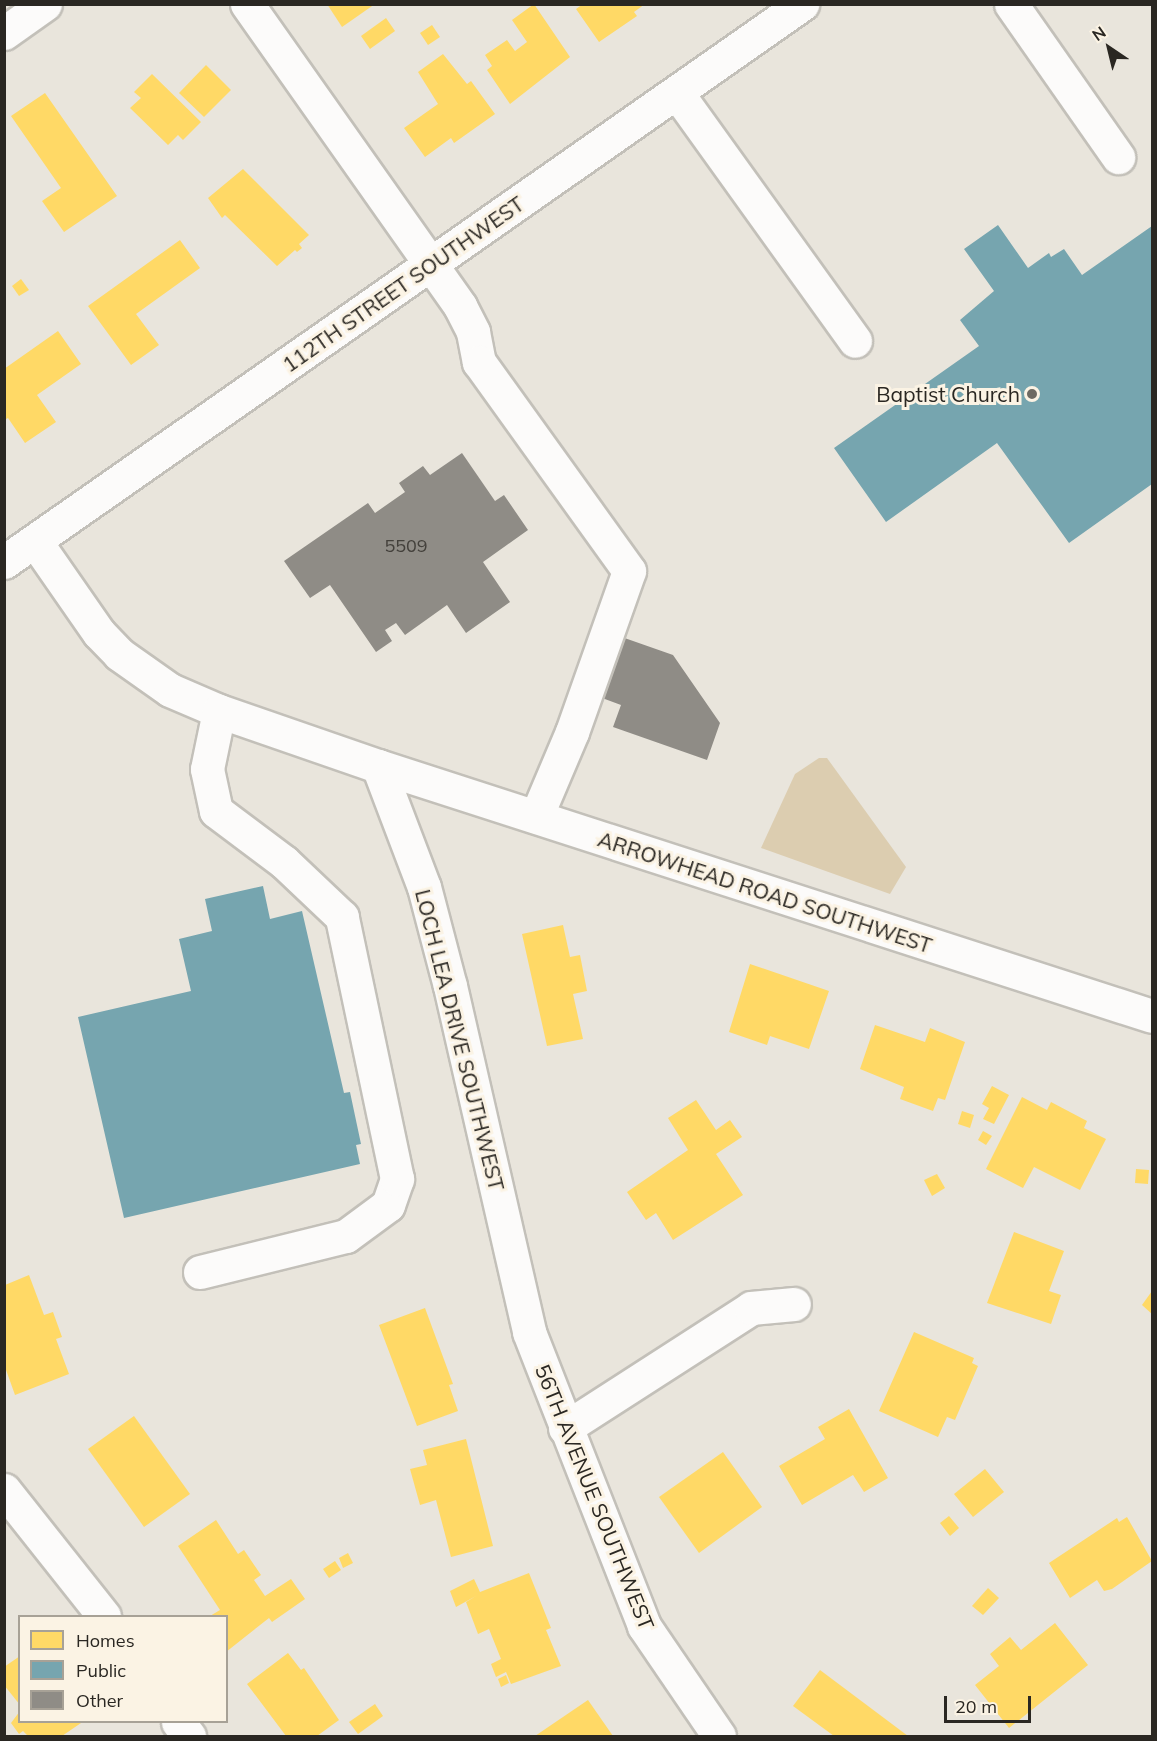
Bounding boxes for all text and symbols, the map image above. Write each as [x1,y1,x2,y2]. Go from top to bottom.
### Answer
north arrow [1079,18,1139,78]
text: N [1088,22,1109,45]
street label: 112TH STREET SOUTHWEST [277,191,529,377]
place label: Baptist Church [876,381,1020,407]
marker: Baptist Church [1025,387,1039,401]
house number: 5509 [384,535,428,557]
street label: ARROWHEAD ROAD SOUTHWEST [595,826,935,958]
street label: LOCH LEA DRIVE SOUTHWEST [410,887,510,1193]
street label: 56TH AVENUE SOUTHWEST [530,1361,660,1633]
legend [18,1615,228,1723]
text: Homes [76,1629,135,1652]
text: Public [76,1659,126,1682]
scale bar [947,1684,1034,1722]
text: Other [76,1689,123,1712]
text: 20 m [955,1695,997,1718]

